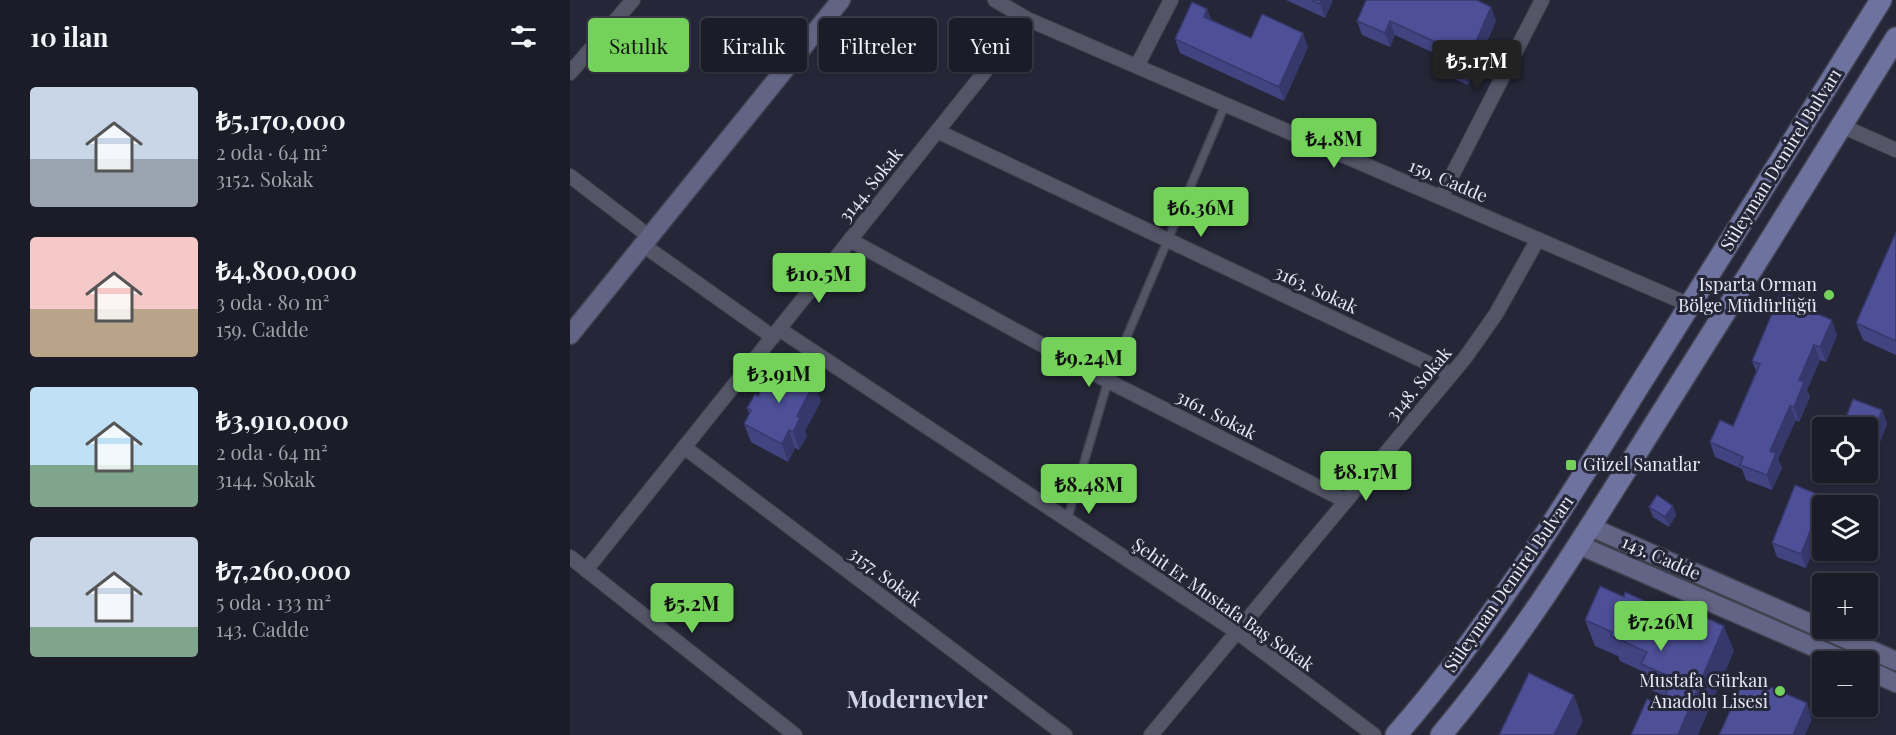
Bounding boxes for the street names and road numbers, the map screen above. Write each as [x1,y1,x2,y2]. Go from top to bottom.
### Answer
street label: Süleyman Demirel Bulvarı [1714,64,1846,255]
street label: 3144. Sokak [833,142,908,227]
street label: 159. Cadde [1405,153,1491,207]
street label: 3163. Sokak [1271,259,1362,319]
street label: 3148. Sokak [1380,341,1456,426]
street label: 3161. Sokak [1172,383,1261,445]
street label: Süleyman Demirel Bulvarı [1438,490,1578,677]
street label: 143. Cadde [1618,529,1705,585]
street label: Şehit Er Mustafa Baş Sokak [1128,532,1320,676]
street label: 3157. Sokak [844,541,927,612]

